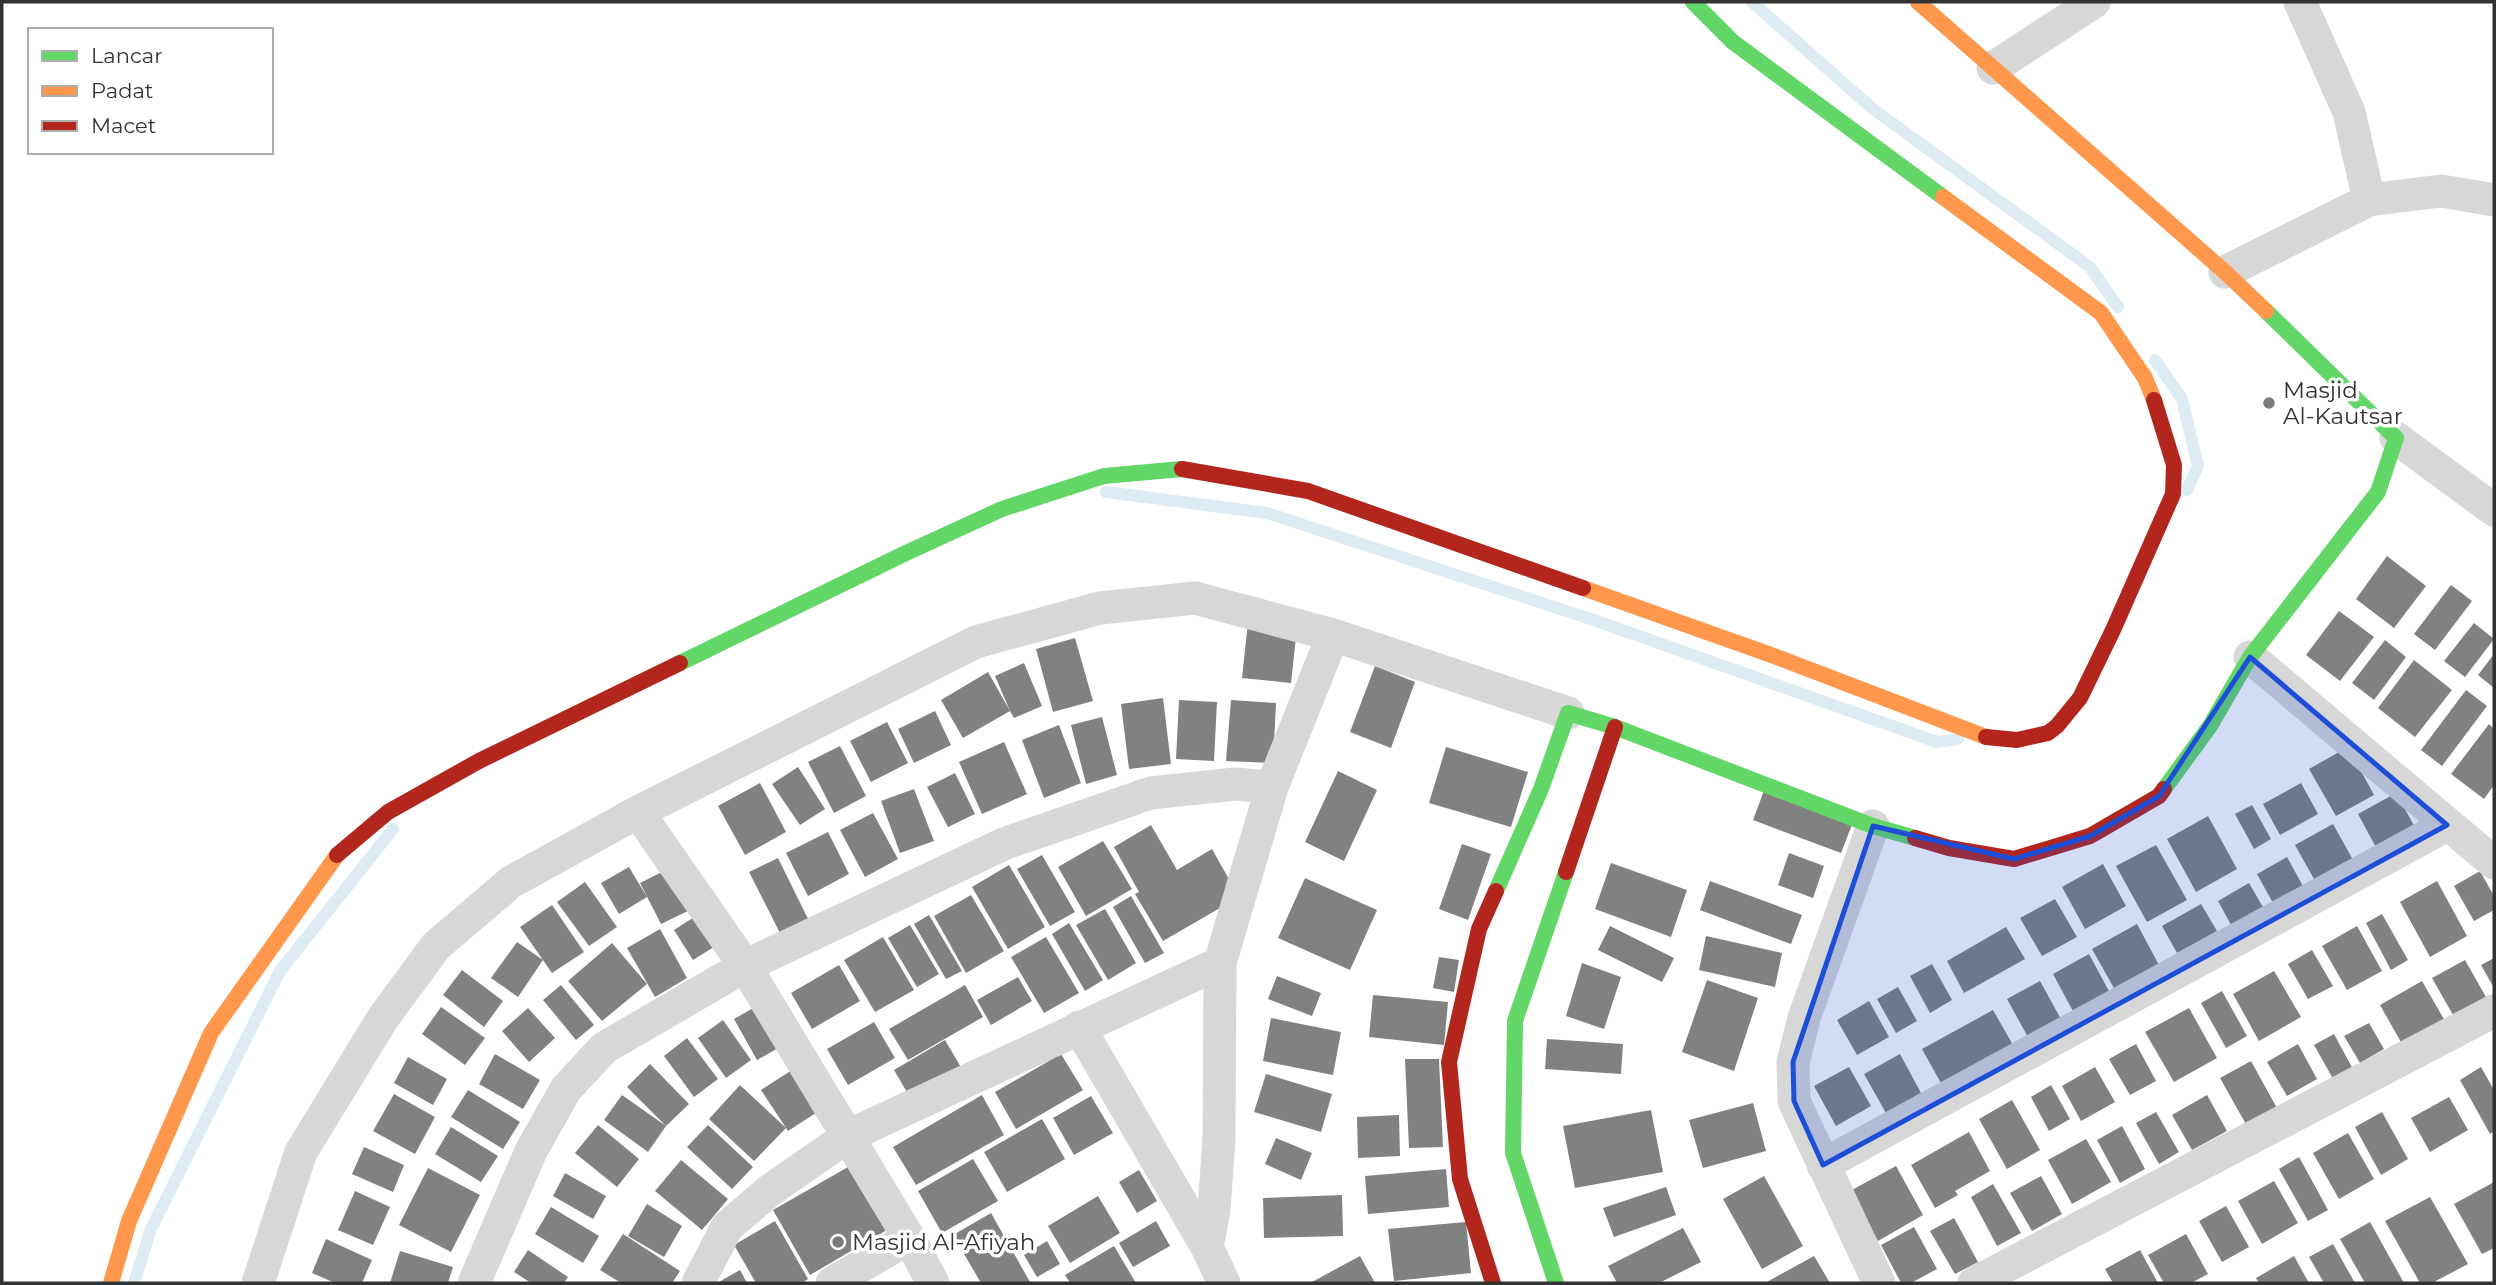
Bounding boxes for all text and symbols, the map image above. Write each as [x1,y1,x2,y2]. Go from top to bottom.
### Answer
legend [28,28,273,154]
text: Lancar [91,43,163,68]
text: Padat [91,78,153,103]
text: Macet [91,113,156,138]
place label: Masjid Al-Kautsar [2283,376,2403,430]
marker: Masjid Al-Kautsar [2261,395,2277,411]
place label: Masjid Al-Afiyah [852,1228,1035,1256]
marker: Masjid Al-Afiyah [830,1234,846,1250]

